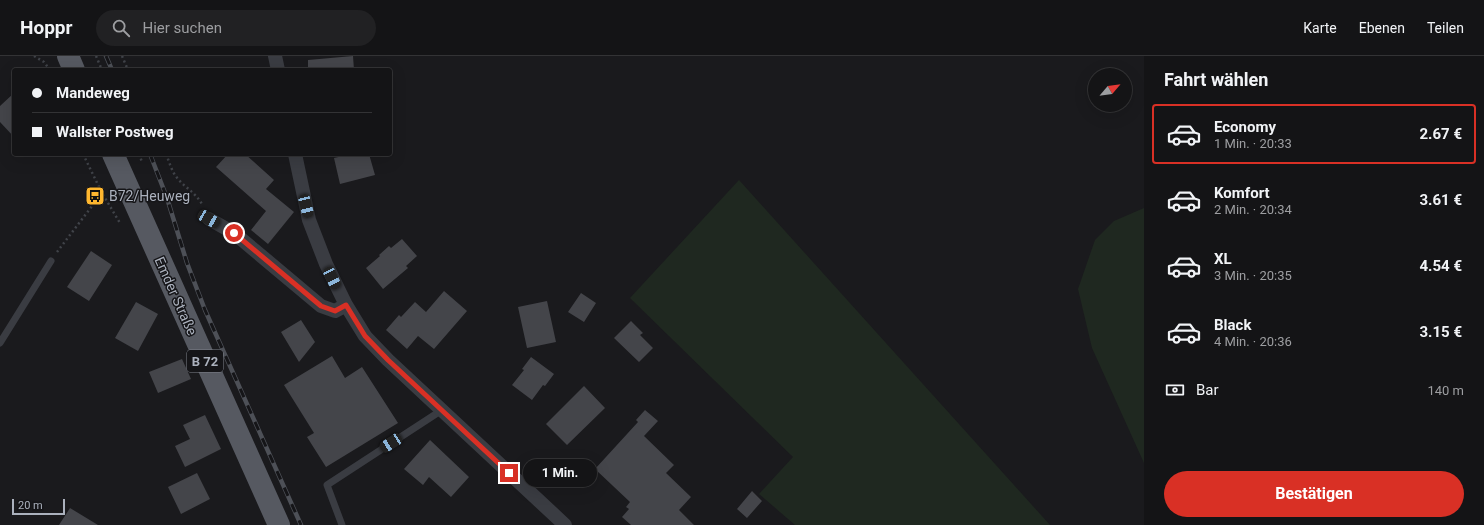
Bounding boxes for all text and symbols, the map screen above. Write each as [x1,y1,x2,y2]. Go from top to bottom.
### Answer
search box [96,10,376,46]
text: Hoppr [20,16,72,39]
icon: search [110,17,132,39]
text: Hier suchen [142,19,222,37]
text: Karte [1303,20,1337,36]
text: Ebenen [1359,20,1405,36]
text: Teilen [1427,20,1464,36]
north arrow [1088,68,1132,112]
map controls [1088,68,1132,112]
text: Fahrt wählen [1164,69,1268,90]
text: Mandeweg [56,84,130,102]
icon: car [1166,116,1202,152]
text: Economy [1214,118,1276,136]
text: Wallster Postweg [56,123,173,141]
text: 2.67 € [1419,125,1462,143]
text: 1 Min. · 20:33 [1214,136,1292,151]
icon: car [1166,182,1202,218]
text: Komfort [1214,184,1270,202]
bus stop icon: B72/Heuweg [84,185,106,207]
place label: B72/Heuweg [109,188,190,204]
text: 3.61 € [1419,191,1462,209]
car [297,193,315,219]
text: 2 Min. · 20:34 [1214,202,1292,217]
car [196,208,222,230]
route start [225,224,243,242]
icon: car [1166,248,1202,284]
text: XL [1214,250,1232,268]
street label: Emder Straße [152,254,200,338]
text: 4.54 € [1419,257,1462,275]
car [321,265,343,291]
text: 3 Min. · 20:35 [1214,268,1292,283]
icon: car [1166,314,1202,350]
text: Black [1214,316,1251,334]
text: 3.15 € [1419,323,1462,341]
text: 4 Min. · 20:36 [1214,334,1292,349]
road number: B 72 [187,350,223,372]
icon: cash [1164,379,1186,401]
text: Bar [1196,381,1219,399]
text: 140 m [1427,383,1464,398]
car [378,431,404,455]
callout: 1 Min. [523,459,597,487]
route end [500,464,518,482]
text: 1 Min. [542,465,578,480]
button: Bestätigen [1164,471,1464,517]
scale bar [12,497,65,516]
text: 20 m [18,499,43,512]

